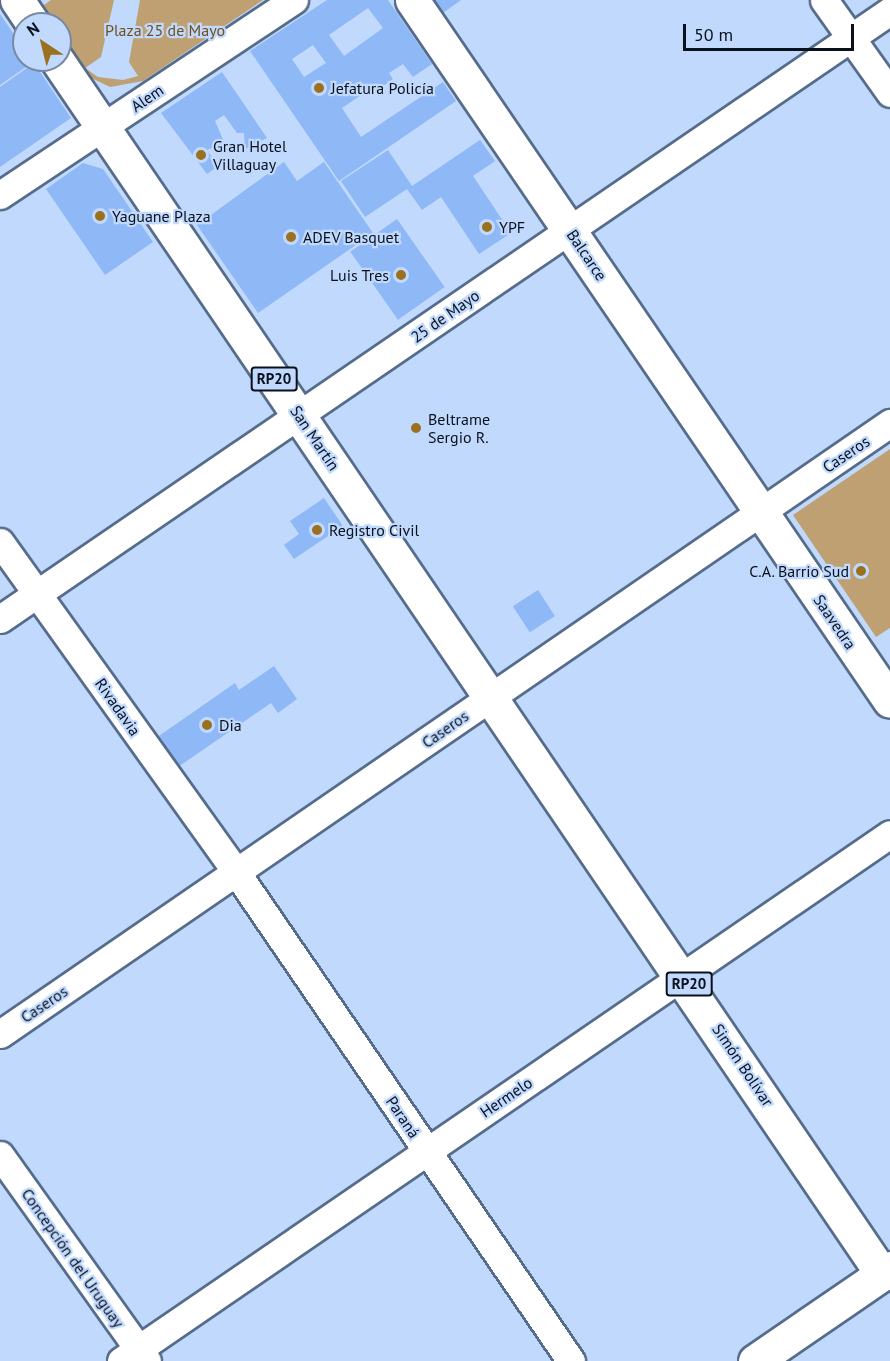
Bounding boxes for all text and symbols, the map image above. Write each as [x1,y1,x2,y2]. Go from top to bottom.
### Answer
north arrow [12,12,72,72]
scale bar [686,12,857,50]
text: N [23,18,43,40]
park label: Plaza 25 de Mayo [105,20,225,40]
text: 50 m [694,23,733,46]
place label: Jefatura Policía [331,78,434,98]
street label: Alem [127,80,167,116]
marker: Jefatura Policía [312,81,326,95]
place label: Gran Hotel Villaguay [213,136,287,174]
marker: Gran Hotel Villaguay [194,148,208,162]
place label: Yaguane Plaza [112,206,211,226]
marker: Yaguane Plaza [93,209,107,223]
place label: YPF [499,217,525,237]
marker: YPF [480,220,494,234]
street label: Balcarce [563,226,611,284]
place label: ADEV Basquet [303,227,400,247]
marker: ADEV Basquet [284,230,298,244]
place label: Luis Tres [330,265,389,285]
marker: Luis Tres [394,268,408,282]
street label: 25 de Mayo [407,285,483,347]
road number: RP20 [250,367,298,391]
street label: San Martín [286,402,344,474]
place label: Beltrame Sergio R. [428,409,490,447]
marker: Beltrame Sergio R. [409,421,423,435]
street label: Caseros [819,431,873,477]
place label: Registro Civil [329,520,419,540]
marker: Registro Civil [310,523,324,537]
place label: C.A. Barrio Sud [748,561,849,581]
marker: C.A. Barrio Sud [854,564,868,578]
street label: Saavedra [810,591,860,653]
street label: Rivadavia [91,674,145,740]
street label: Caseros [418,706,472,752]
place label: Dia [219,715,242,735]
marker: Dia [200,718,214,732]
road number: RP20 [665,972,713,996]
street label: Caseros [17,981,71,1027]
street label: Simón Bolívar [708,1020,778,1110]
street label: Hermelo [476,1073,536,1121]
street label: Paraná [382,1092,424,1142]
street label: Concepción del Uruguay [18,1185,128,1331]

